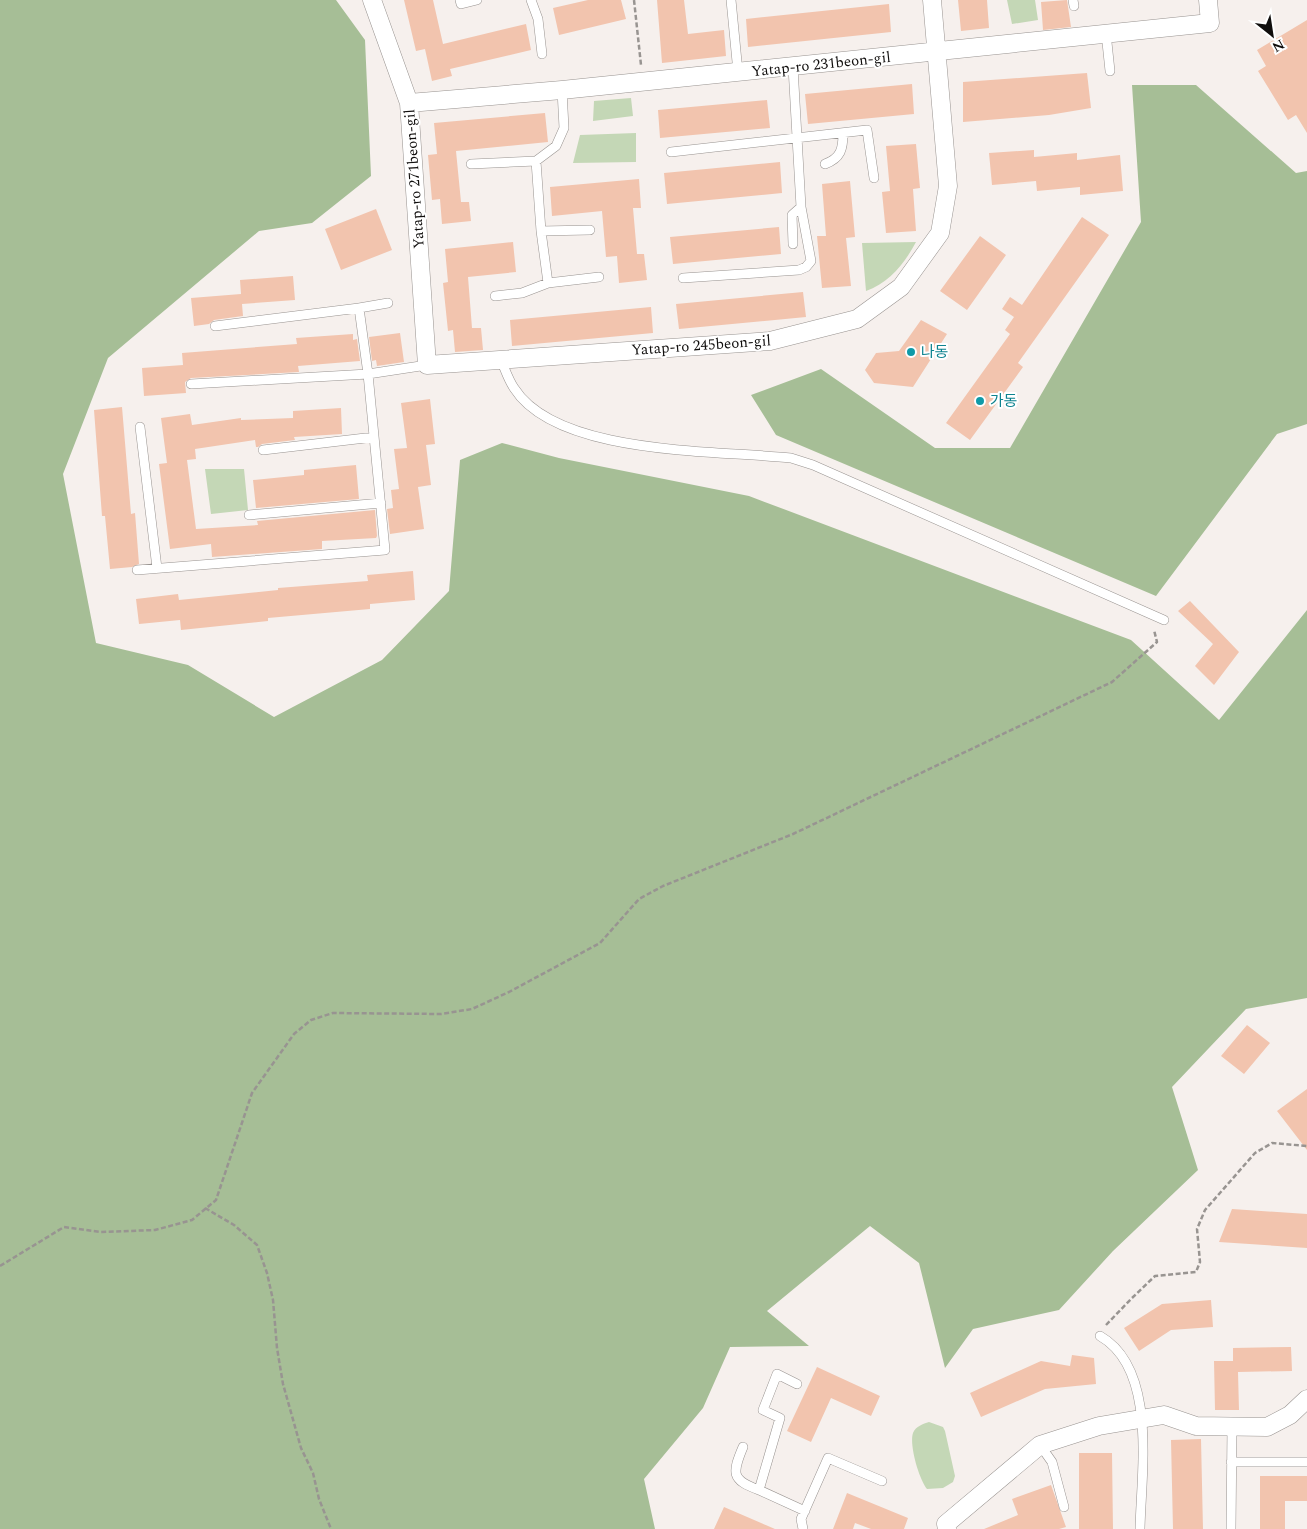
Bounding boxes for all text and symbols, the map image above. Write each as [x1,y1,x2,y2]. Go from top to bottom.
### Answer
north arrow [1247,10,1297,60]
text: N [1268,34,1288,58]
street label: Yatap-ro 231beon-gil [750,46,892,83]
street label: Yatap-ro 271beon-gil [398,108,431,249]
street label: Yatap-ro 245beon-gil [631,329,772,362]
place label: 나동 [921,341,949,364]
marker: 나동 [905,346,917,358]
place label: 가동 [990,390,1018,413]
marker: 가동 [974,395,986,407]

